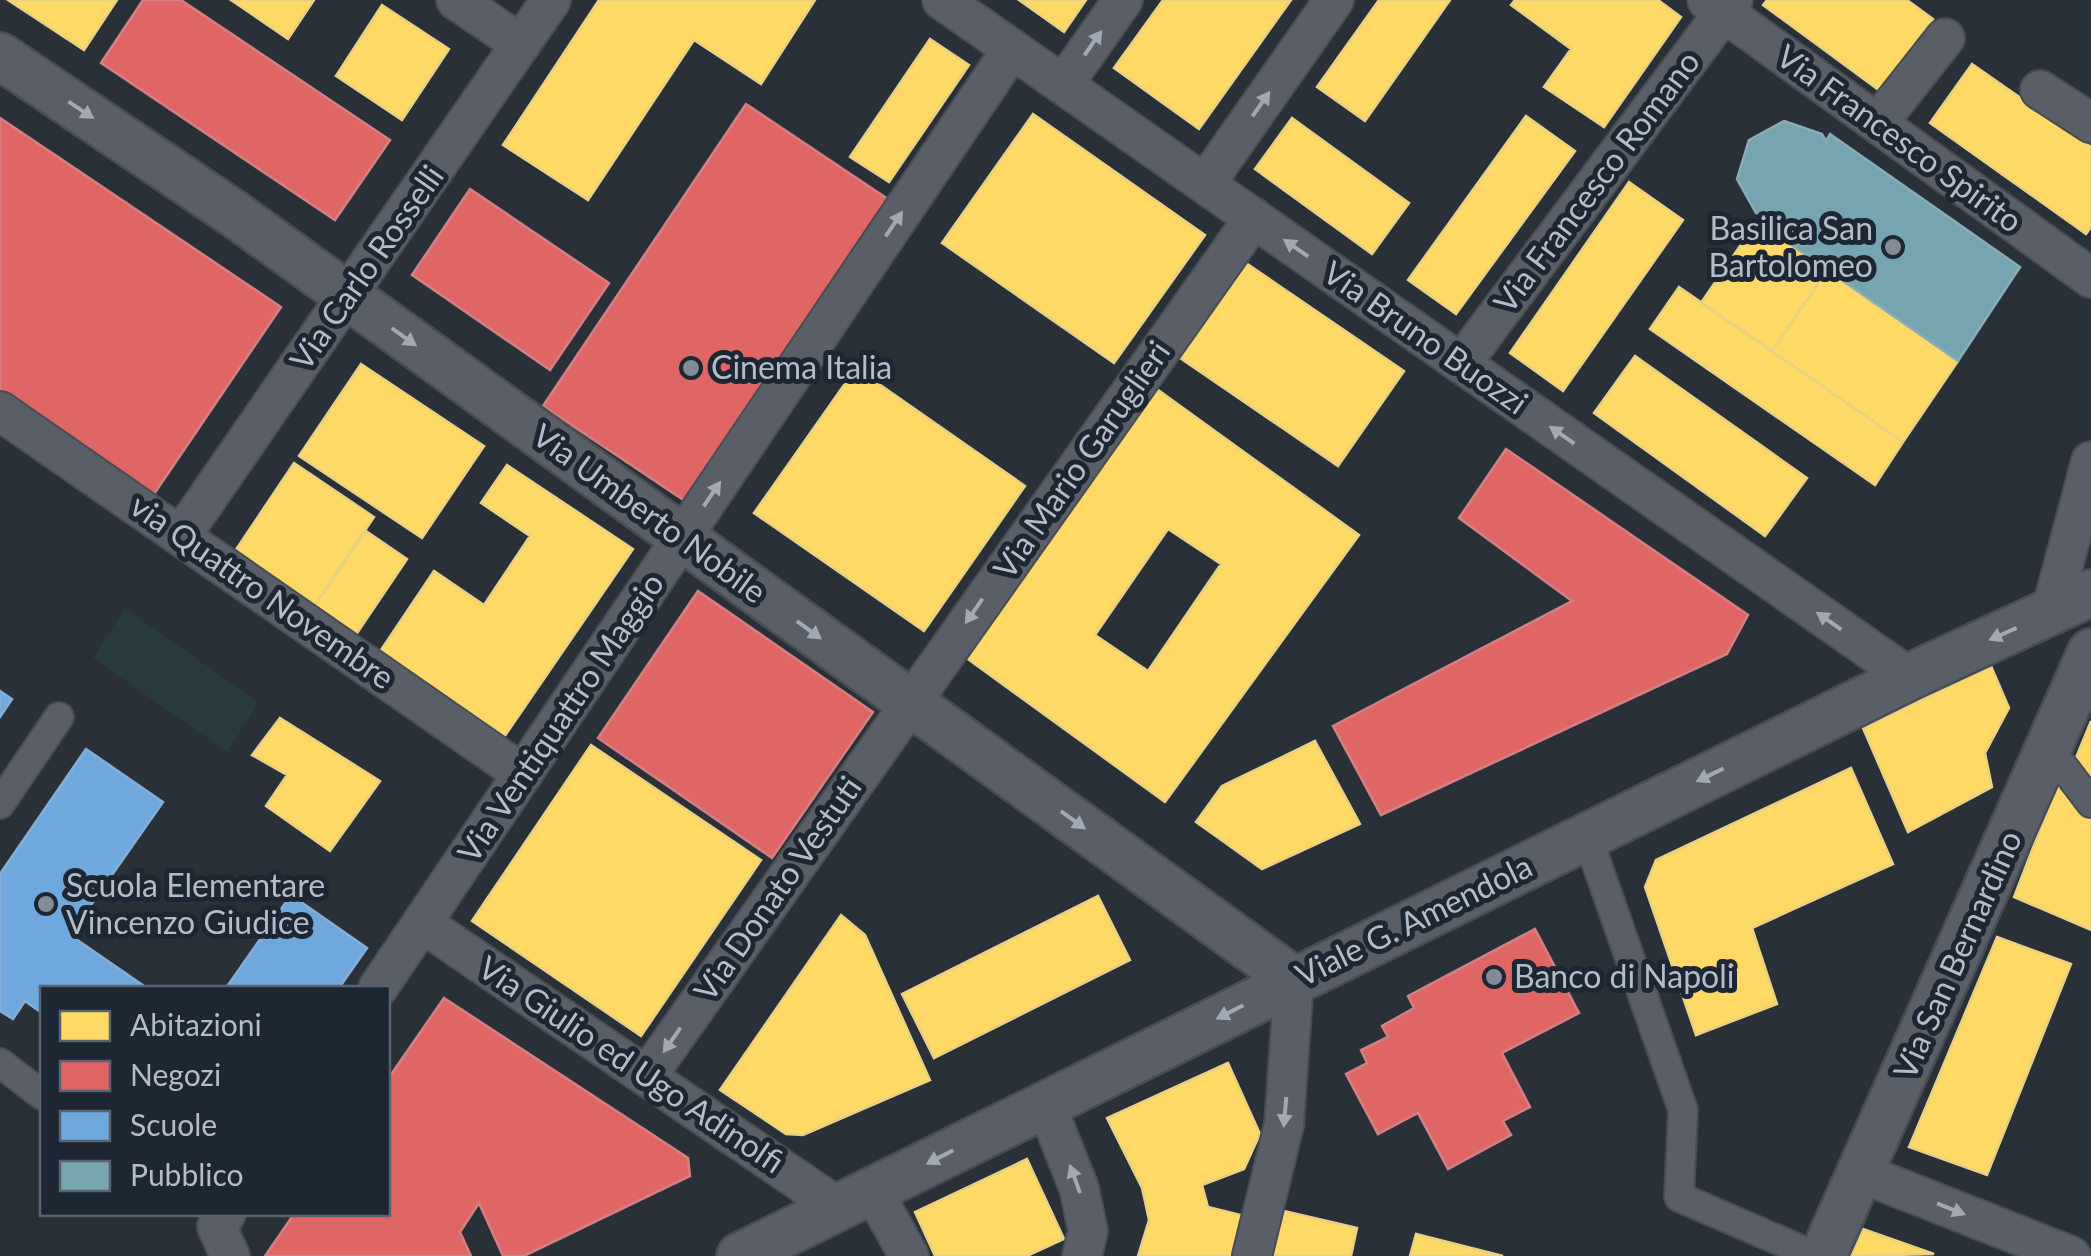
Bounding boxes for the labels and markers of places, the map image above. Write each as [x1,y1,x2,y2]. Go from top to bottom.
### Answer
place label: Basilica San Bartolomeo [1708,208,1873,284]
marker: Basilica San Bartolomeo [1882,236,1904,258]
place label: Cinema Italia [711,347,892,386]
marker: Cinema Italia [680,357,702,379]
place label: Scuola Elementare Vincenzo Giudice [66,865,325,941]
marker: Scuola Elementare Vincenzo Giudice [35,893,57,915]
place label: Banco di Napoli [1514,956,1734,995]
marker: Banco di Napoli [1483,966,1505,988]

